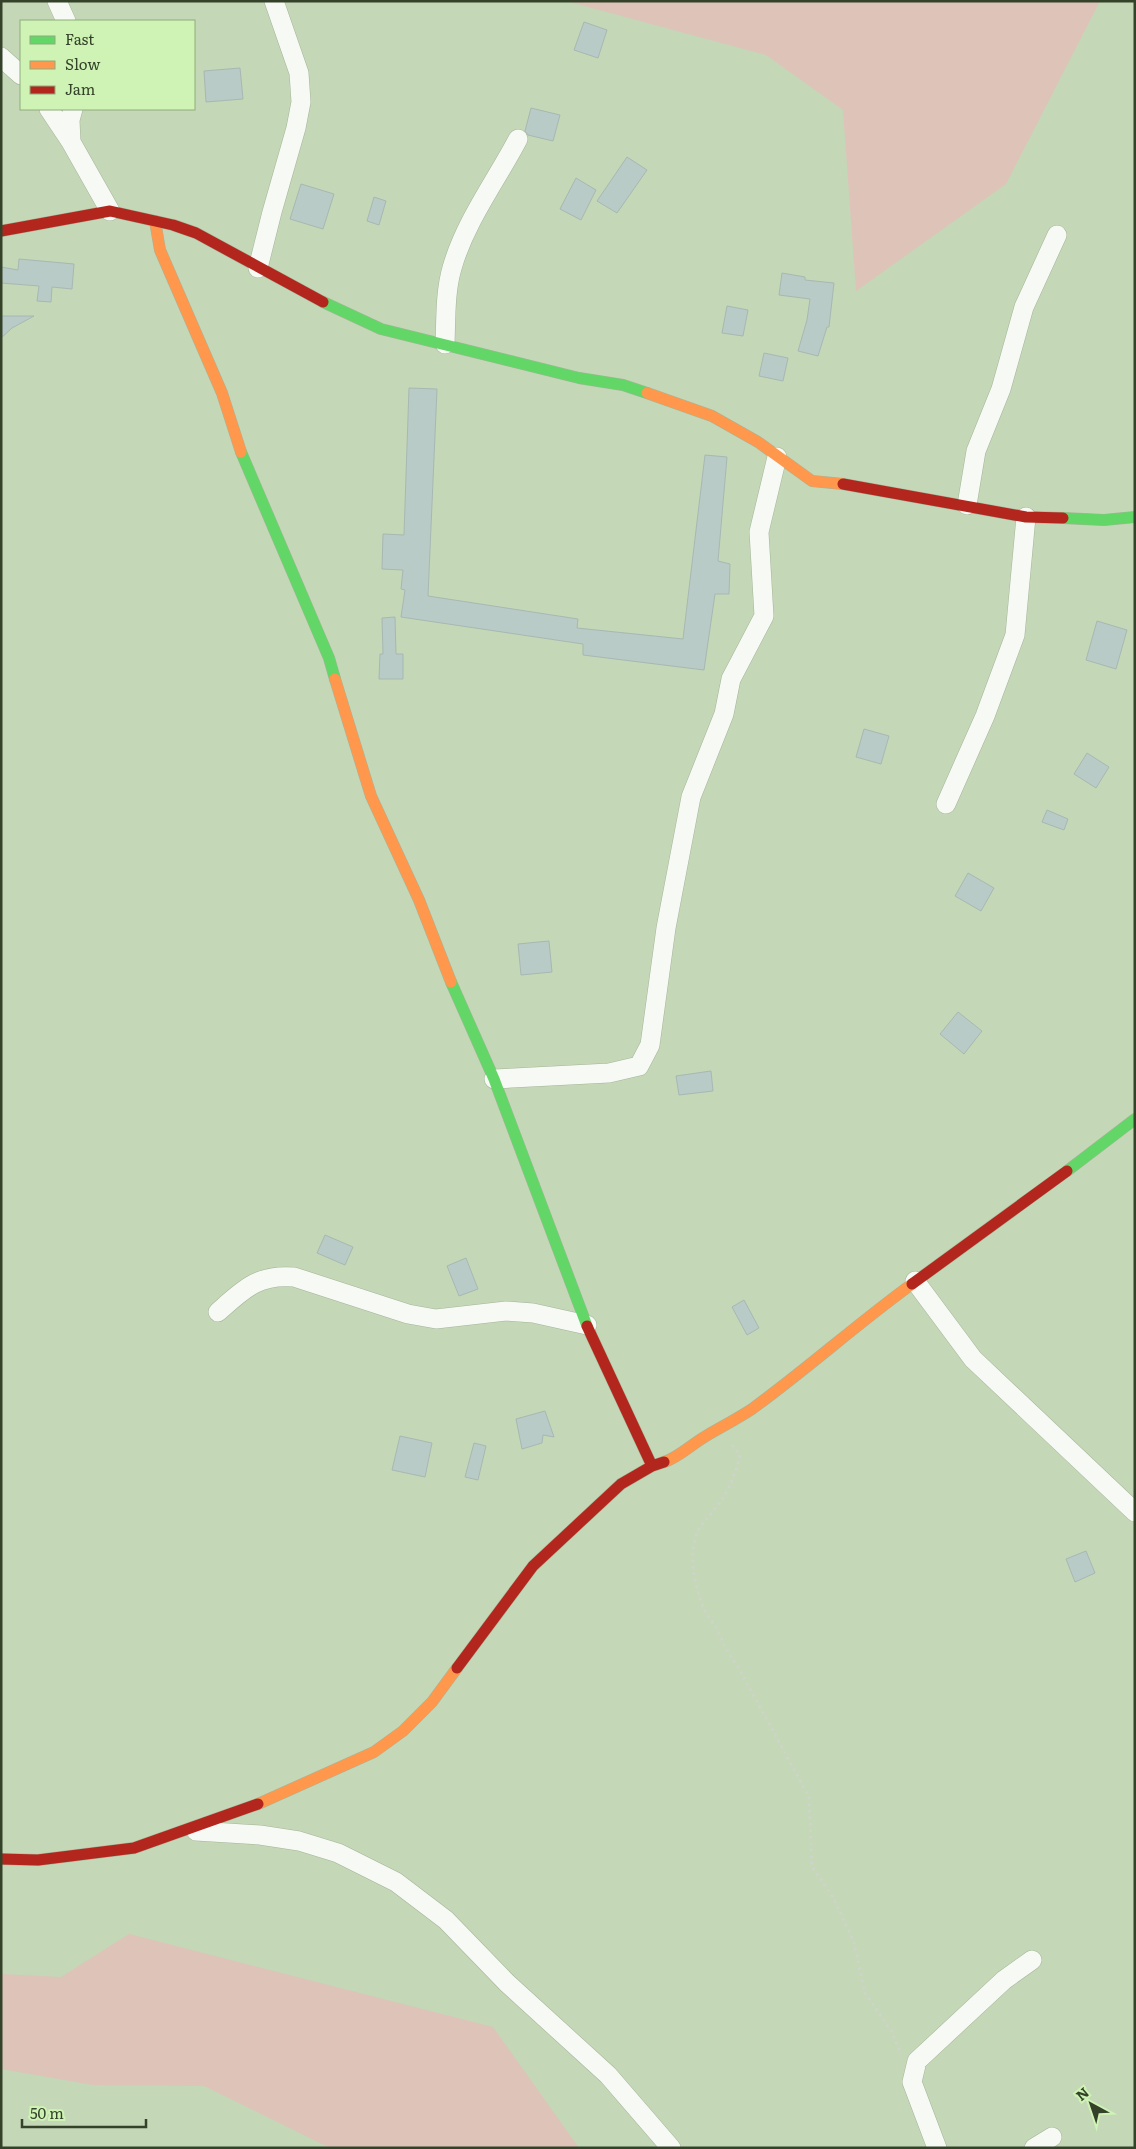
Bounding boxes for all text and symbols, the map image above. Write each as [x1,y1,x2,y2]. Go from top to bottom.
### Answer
legend [20,20,195,110]
text: Fast [65,27,94,50]
text: Slow [65,52,100,75]
text: Jam [65,77,96,100]
north arrow [1066,2079,1116,2129]
text: N [1071,2082,1093,2105]
scale bar [22,2096,146,2128]
text: 50 m [30,2101,64,2124]

